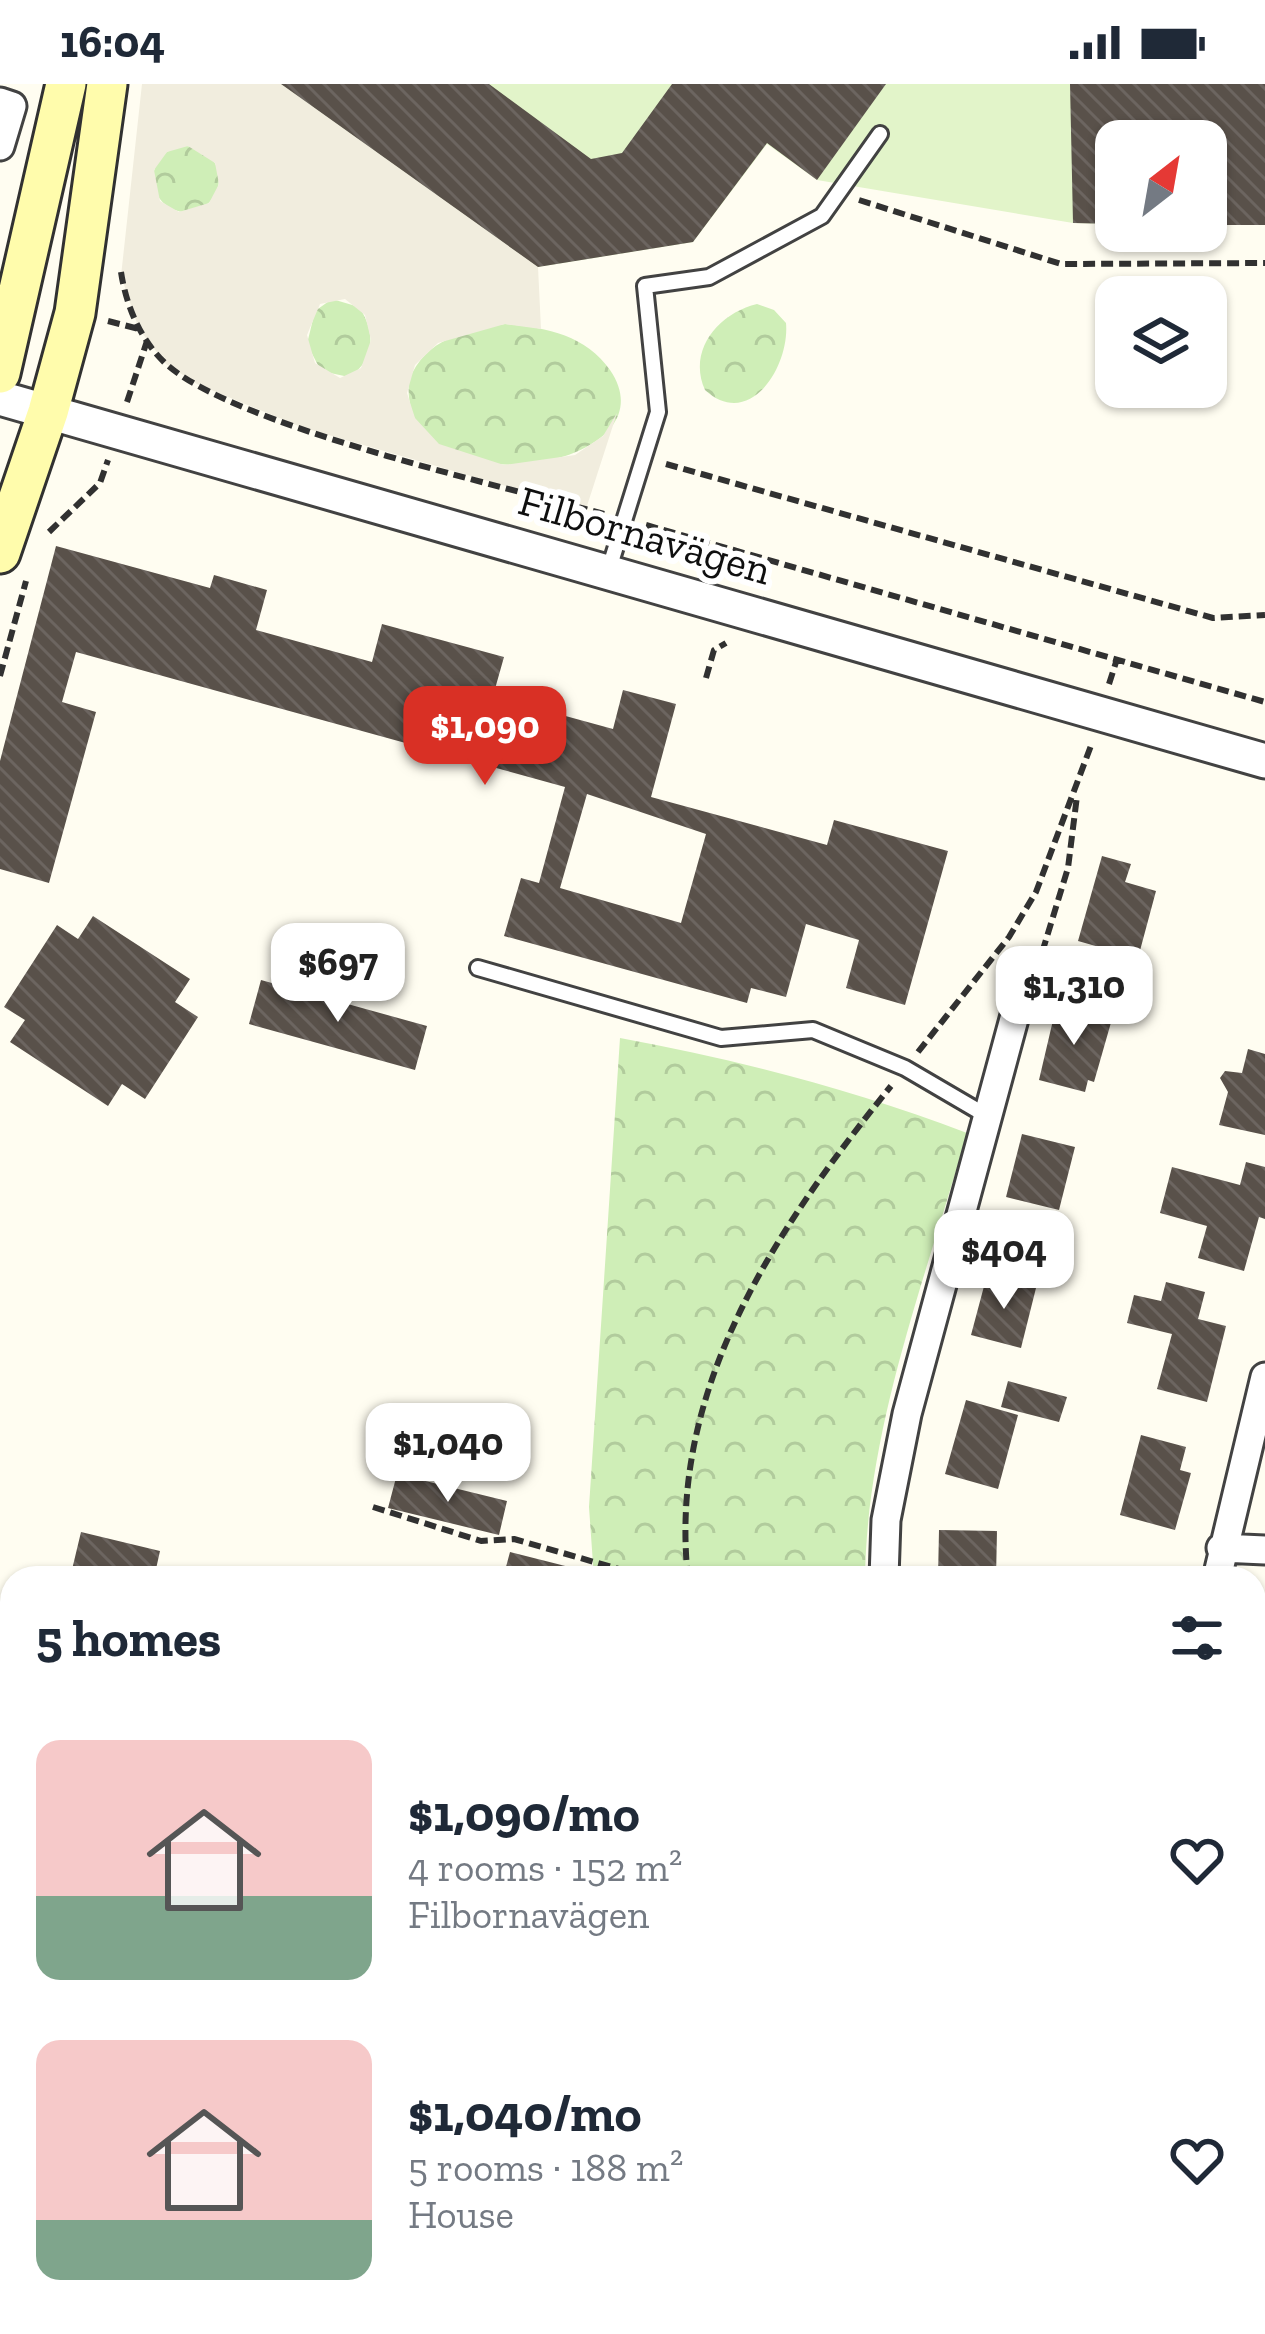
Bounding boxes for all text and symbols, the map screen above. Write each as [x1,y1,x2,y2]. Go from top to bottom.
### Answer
text: 16:04 [60,15,165,69]
north arrow [1095,120,1227,252]
map controls [1095,120,1227,408]
button: layers [1095,276,1227,408]
street label: Filbornavägen [513,475,777,595]
pin: $1,090 [387,686,583,788]
text: $1,090 [430,701,540,748]
pin: $697 [267,923,409,1025]
text: $697 [298,938,378,985]
pin: $1,310 [976,946,1172,1048]
text: $1,310 [1023,961,1125,1008]
pin: $404 [933,1210,1075,1312]
text: $404 [961,1225,1047,1272]
pin: $1,040 [350,1403,546,1505]
text: $1,040 [393,1418,503,1465]
icon: filters [1164,1605,1230,1671]
text: 5 homes [36,1608,221,1669]
text: $1,090/mo [408,1783,640,1844]
icon: home [132,1788,276,1932]
icon: heart [1164,1827,1230,1893]
text: 4 rooms · 152 m² [408,1844,682,1891]
text: Filbornavägen [408,1891,649,1938]
text: $1,040/mo [408,2083,641,2144]
icon: home [132,2088,276,2232]
icon: heart [1164,2127,1230,2193]
text: 5 rooms · 188 m² [408,2144,683,2191]
text: House [408,2191,514,2238]

